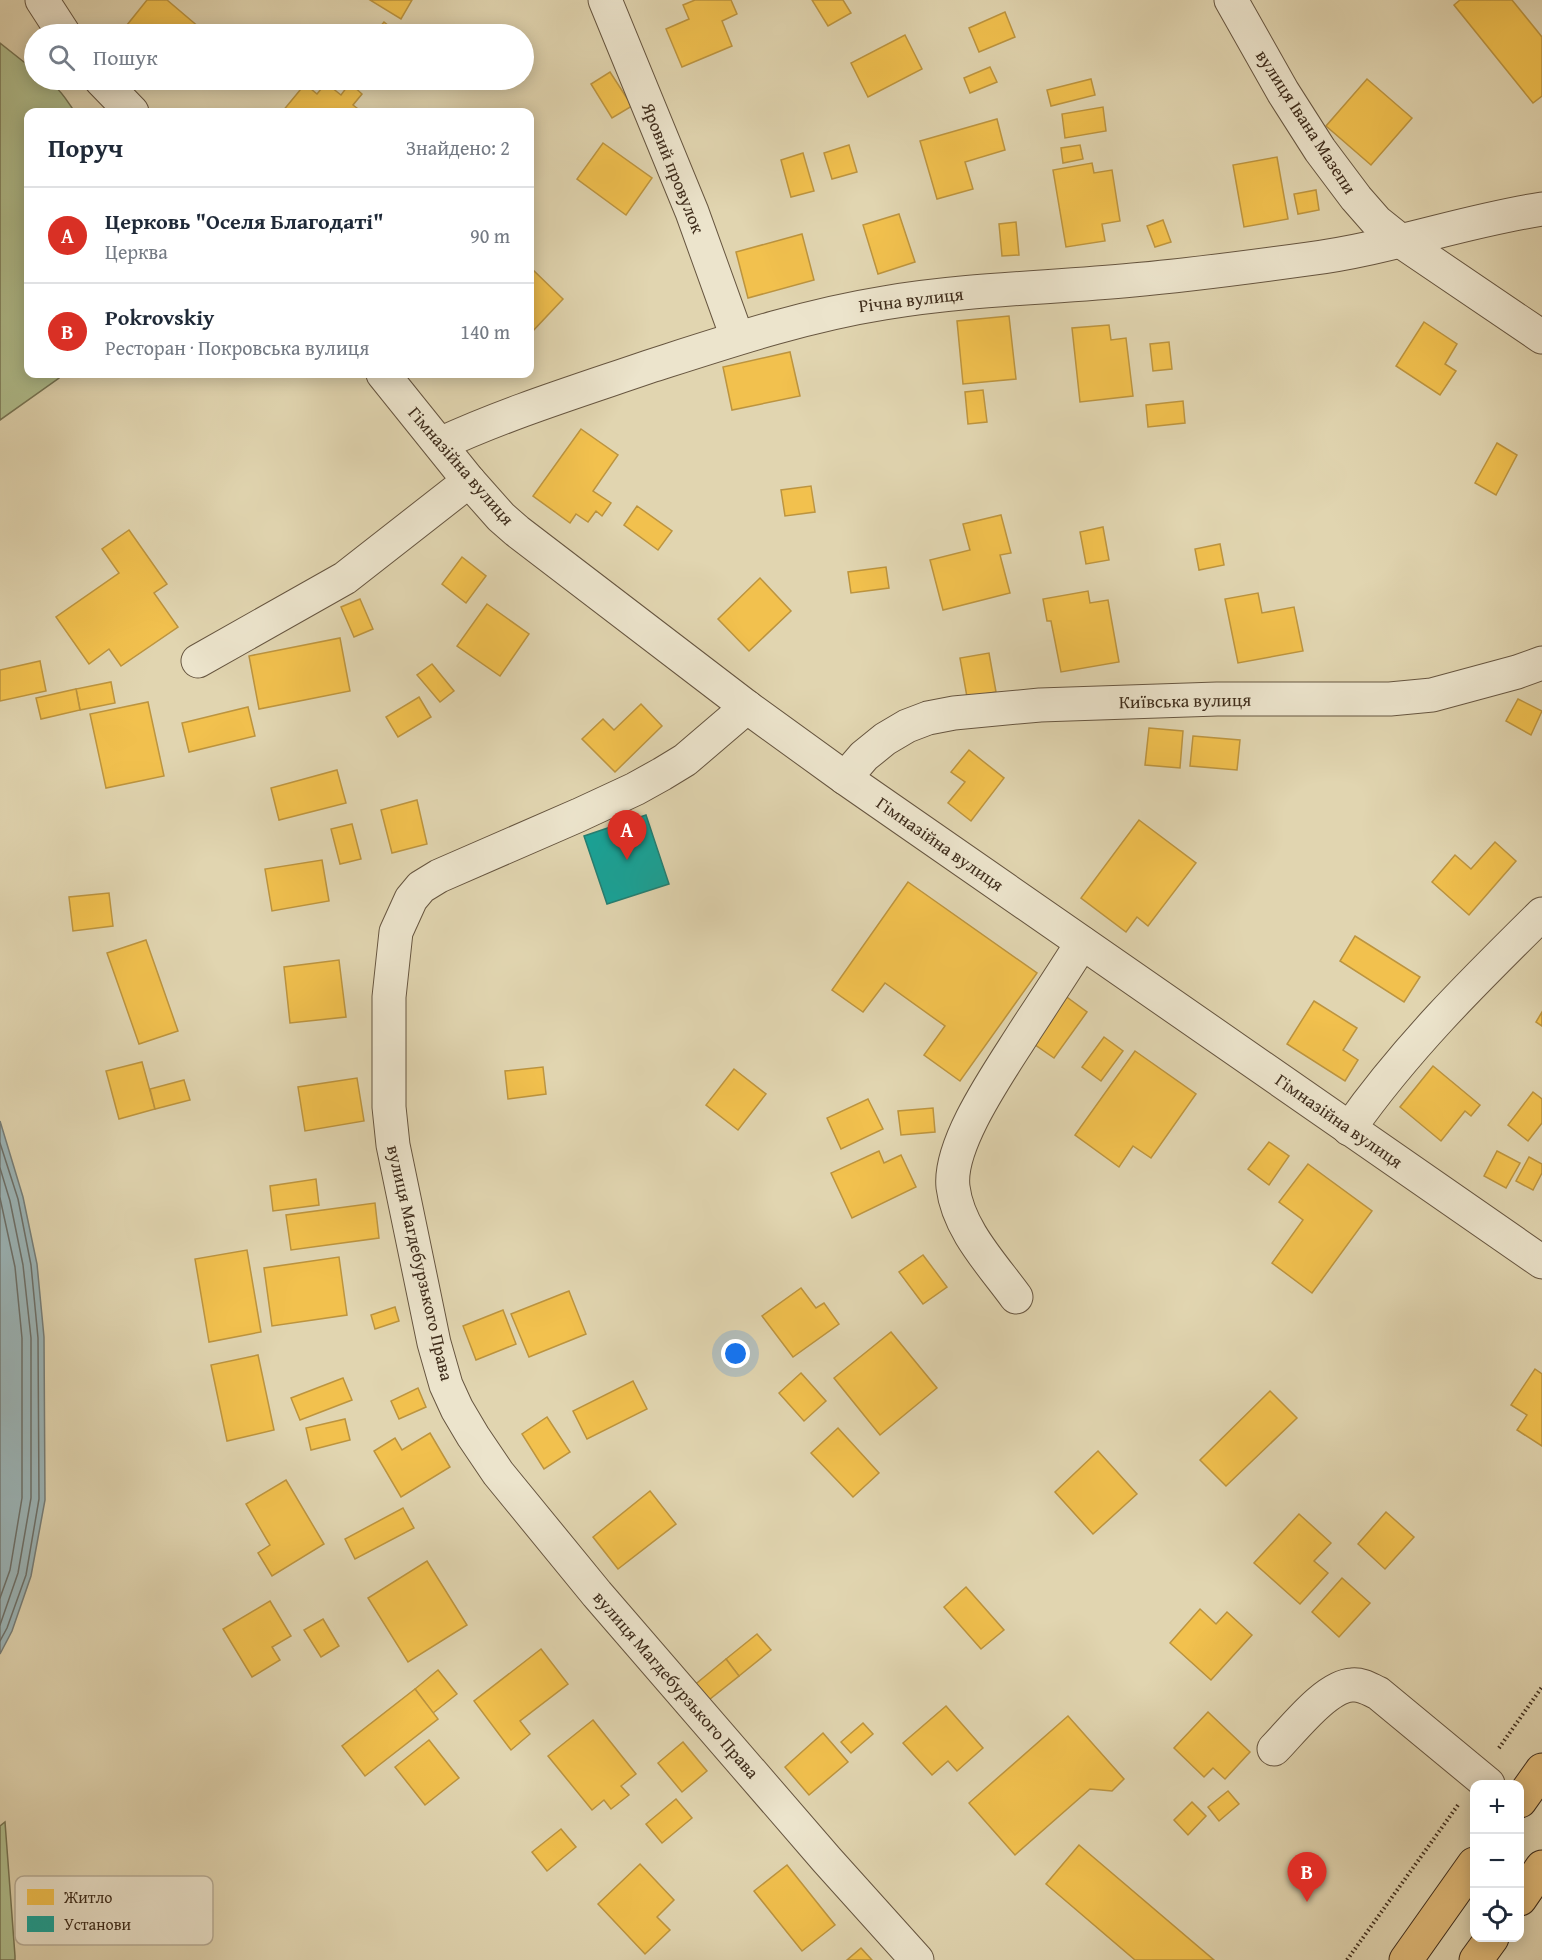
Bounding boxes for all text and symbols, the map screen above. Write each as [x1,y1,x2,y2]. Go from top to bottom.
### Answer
search box [24,24,534,90]
icon: search [45,41,78,74]
text: Пошук [93,41,158,73]
street label: вулиця Івана Мазепи [1249,44,1364,200]
street label: Яровий провулок [635,97,712,238]
text: Поруч [48,128,123,167]
text: Знайдено: 2 [406,133,510,162]
text: Церковь "Оселя Благодаті" [105,205,384,237]
text: A [61,221,74,250]
text: 90 m [470,221,510,250]
text: Церква [105,237,168,266]
street label: Річна вулиця [857,280,965,319]
text: Pokrovskiy [105,301,214,333]
text: B [61,317,74,346]
text: 140 m [460,317,510,346]
text: Ресторан · Покровська вулиця [105,333,369,362]
street label: Гімназійна вулиця [402,400,521,531]
street label: Київська вулиця [1119,686,1251,715]
street label: Гімназійна вулиця [871,789,1010,898]
pin: A [608,810,646,860]
street label: Гімназійна вулиця [1270,1066,1409,1175]
street label: вулиця Магдебурзького Права [380,1142,461,1384]
your location [721,1339,750,1368]
street label: вулиця Магдебурзького Права [587,1585,766,1785]
map controls [1470,1780,1524,1942]
button: + [1470,1780,1524,1834]
button: − [1470,1834,1524,1888]
pin: B [1288,1852,1326,1902]
legend [15,1876,213,1945]
text: Житло [63,1885,112,1909]
button: locate [1470,1888,1524,1942]
text: Установи [64,1912,131,1936]

